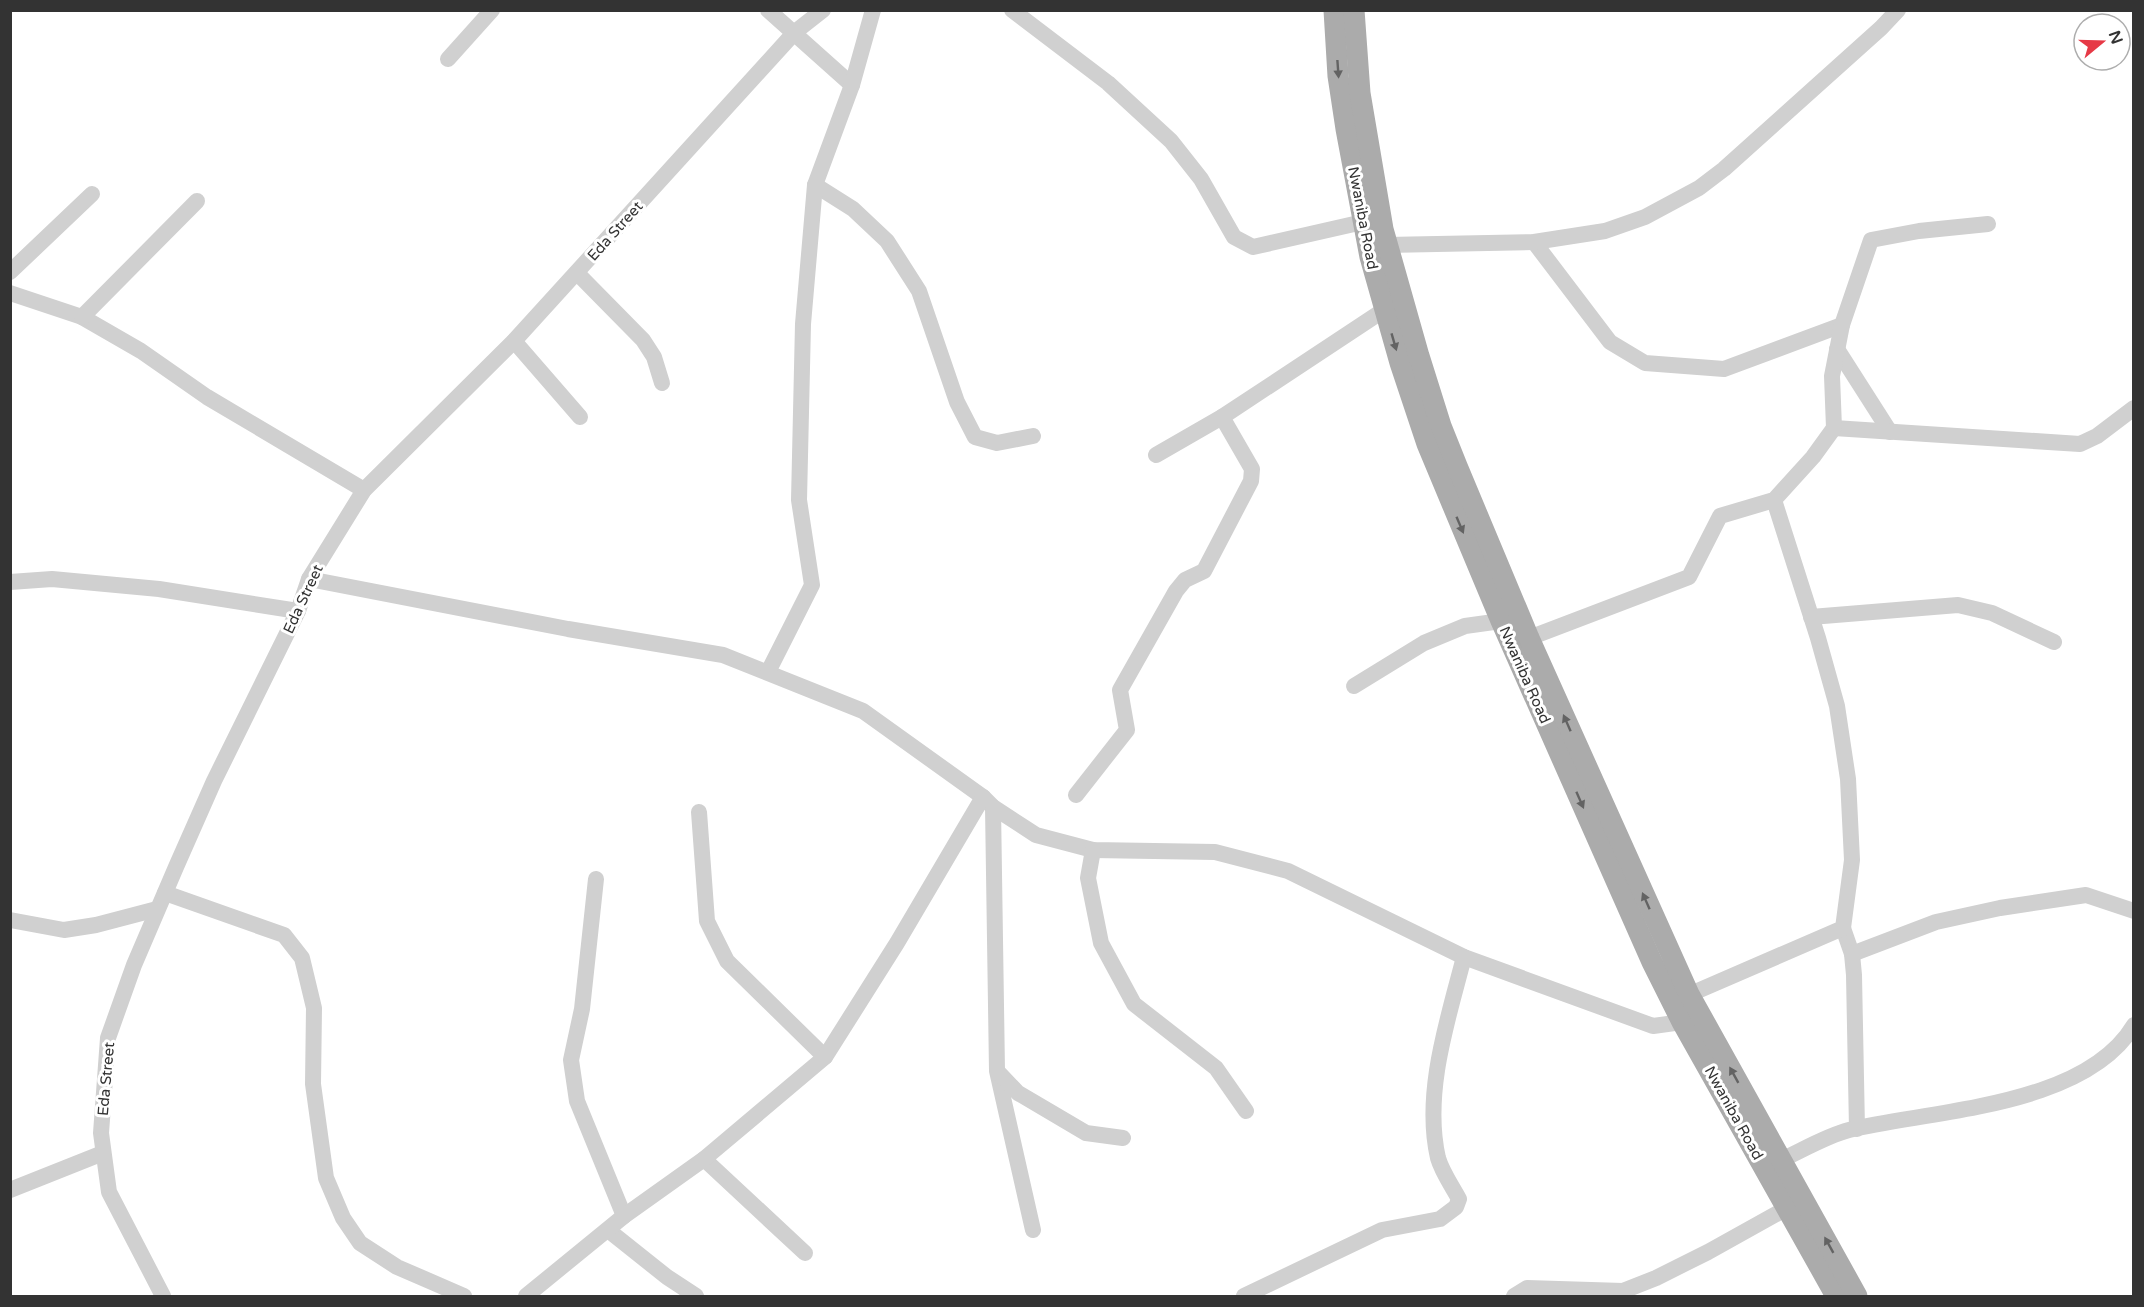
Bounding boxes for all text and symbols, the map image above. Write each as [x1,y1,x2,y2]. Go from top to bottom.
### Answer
north arrow [2072,12,2132,72]
text: N [2104,28,2127,47]
one-way arrow [1333,59,1343,78]
street label: Nwaniba Road [1344,165,1382,271]
street label: Eda Street [584,197,647,265]
one-way arrow [1390,333,1399,351]
one-way arrow [1456,516,1465,534]
street label: Eda Street [279,561,327,636]
street label: Nwaniba Road [1496,624,1554,726]
one-way arrow [1562,713,1572,731]
one-way arrow [1576,791,1585,808]
one-way arrow [1641,891,1651,909]
street label: Eda Street [94,1041,118,1117]
street label: Nwaniba Road [1701,1063,1767,1163]
one-way arrow [1728,1067,1739,1083]
one-way arrow [1823,1237,1834,1253]

